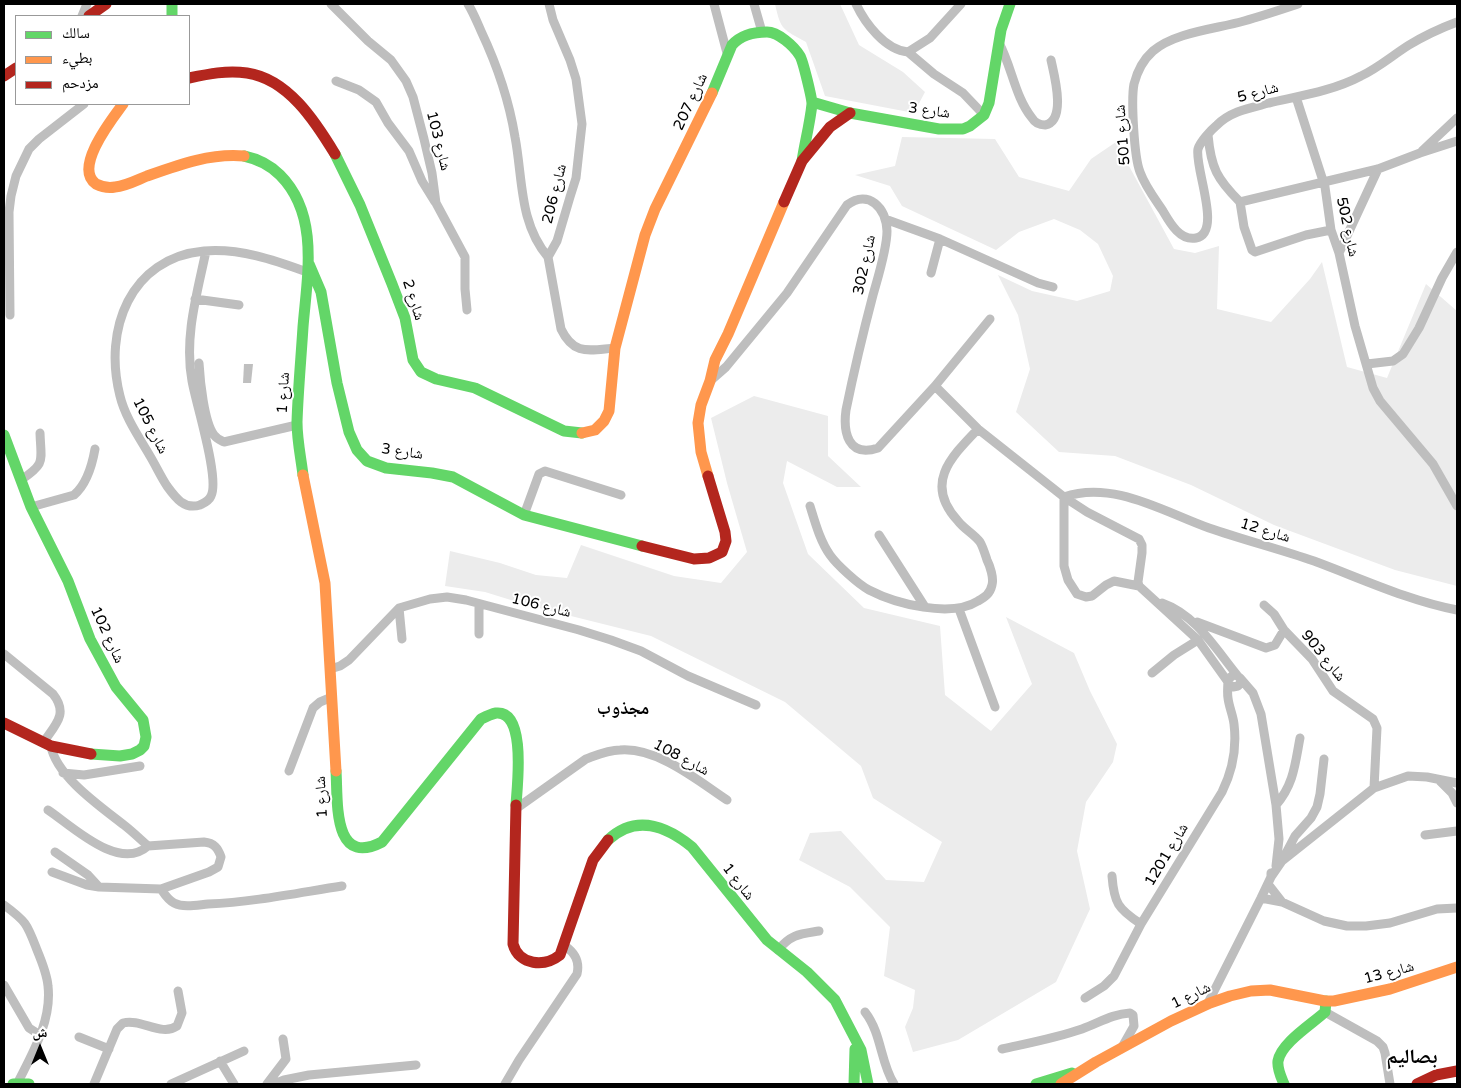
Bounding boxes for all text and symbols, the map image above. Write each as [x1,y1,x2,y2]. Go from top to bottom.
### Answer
legend [15,15,190,105]
text: سالك [62,24,90,42]
text: بطيء [62,49,92,67]
street label: شارع 207 [670,71,712,133]
text: مزدحم [62,74,99,92]
street label: شارع 5 [1235,79,1281,107]
street label: شارع 3 [907,99,951,123]
street label: شارع 501 [1111,104,1135,166]
street label: شارع 103 [422,109,454,173]
street label: شارع 206 [539,162,571,226]
street label: شارع 502 [1332,195,1362,259]
street label: شارع 302 [850,233,880,297]
street label: شارع 2 [398,277,428,323]
street label: شارع 1 [274,372,294,414]
street label: شارع 105 [128,395,172,457]
street label: شارع 3 [380,440,424,464]
street label: شارع 12 [1238,515,1292,547]
street label: شارع 106 [509,590,573,622]
street label: شارع 102 [86,604,128,666]
street label: شارع 903 [1297,627,1349,685]
district label: مجذوب [597,698,649,720]
street label: شارع 108 [650,736,712,780]
street label: شارع 1 [312,776,332,818]
street label: شارع 1201 [1141,820,1193,890]
street label: شارع 1 [718,860,758,904]
street label: شارع 13 [1362,958,1416,988]
street label: شارع 1 [1168,979,1214,1013]
north arrow [15,1023,65,1073]
text: ش [33,1024,47,1041]
district label: بصاليم [1387,1046,1437,1070]

